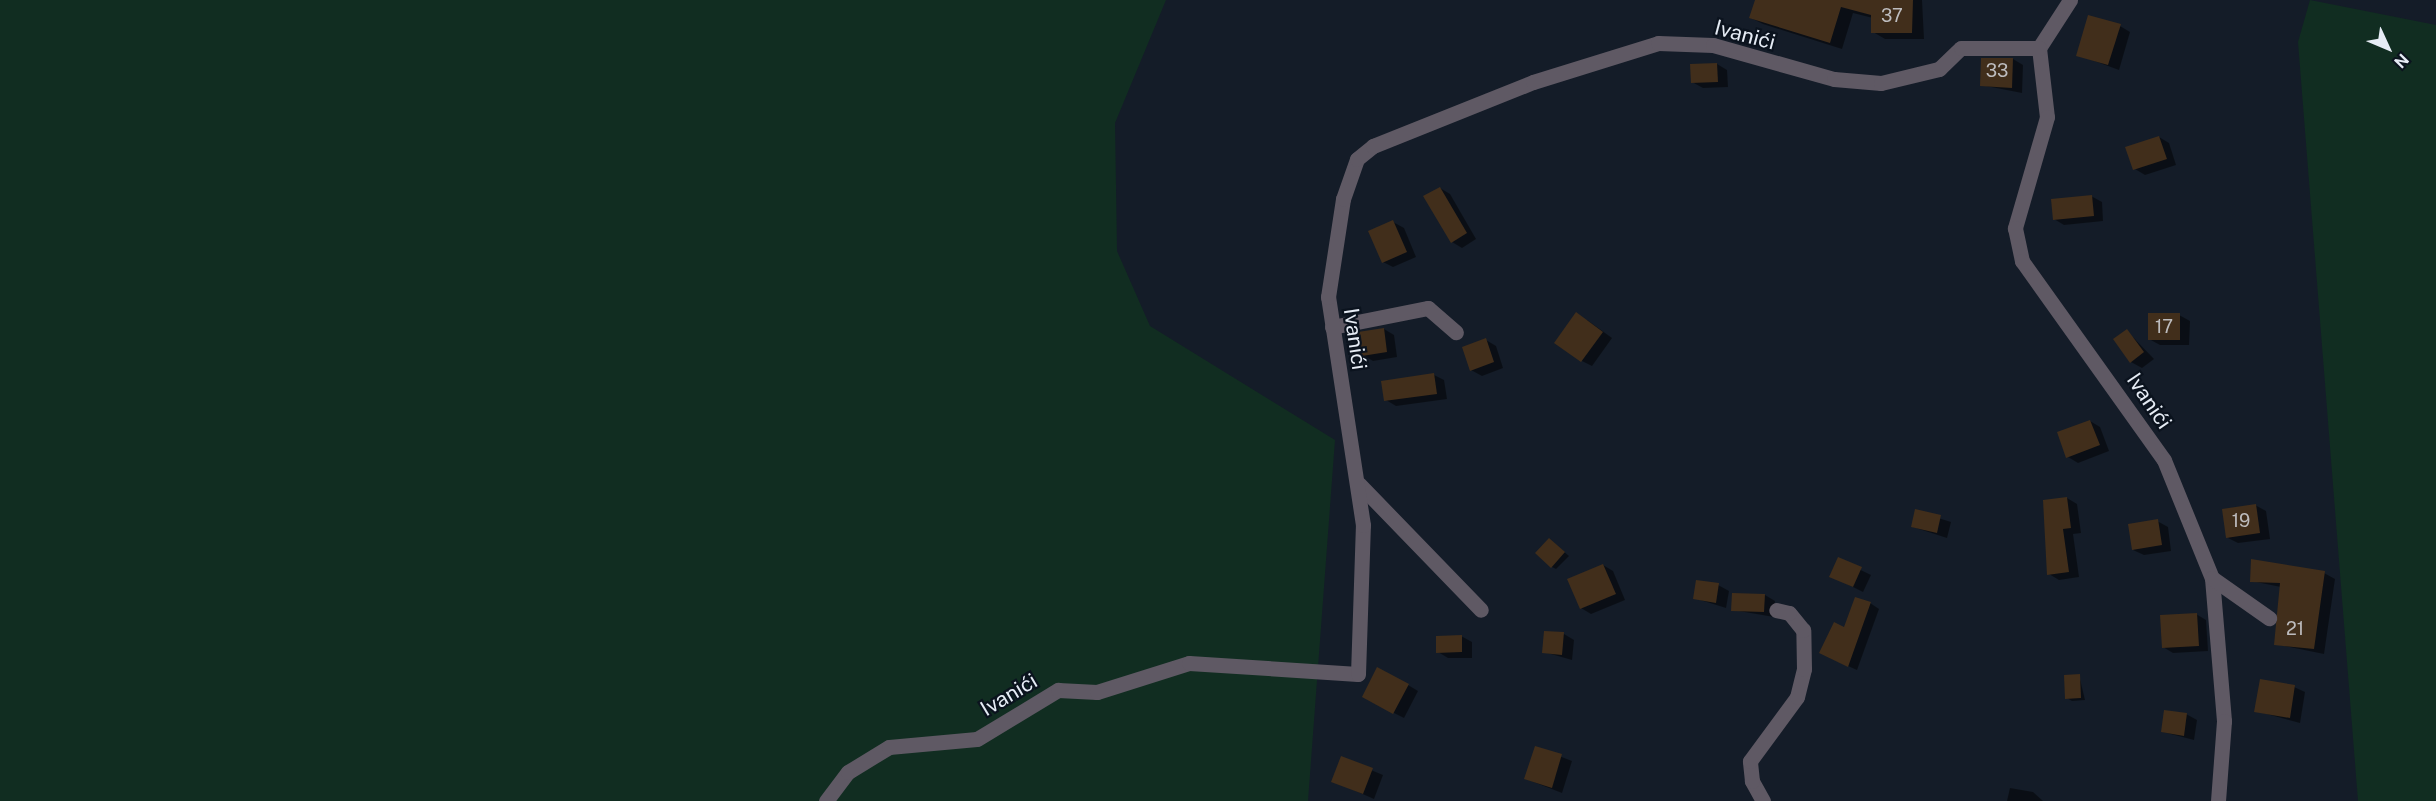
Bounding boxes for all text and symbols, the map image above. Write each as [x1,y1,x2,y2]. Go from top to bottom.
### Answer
house number: 37 [1881,5,1903,27]
street label: Ivanići [1712,15,1778,55]
north arrow [2358,18,2418,78]
text: N [2390,50,2412,72]
house number: 33 [1986,60,2008,82]
street label: Ivanići [1338,307,1372,371]
house number: 17 [2155,316,2173,338]
street label: Ivanići [2121,368,2177,434]
house number: 19 [2232,510,2250,532]
house number: 21 [2286,618,2304,640]
street label: Ivanići [976,668,1042,722]

